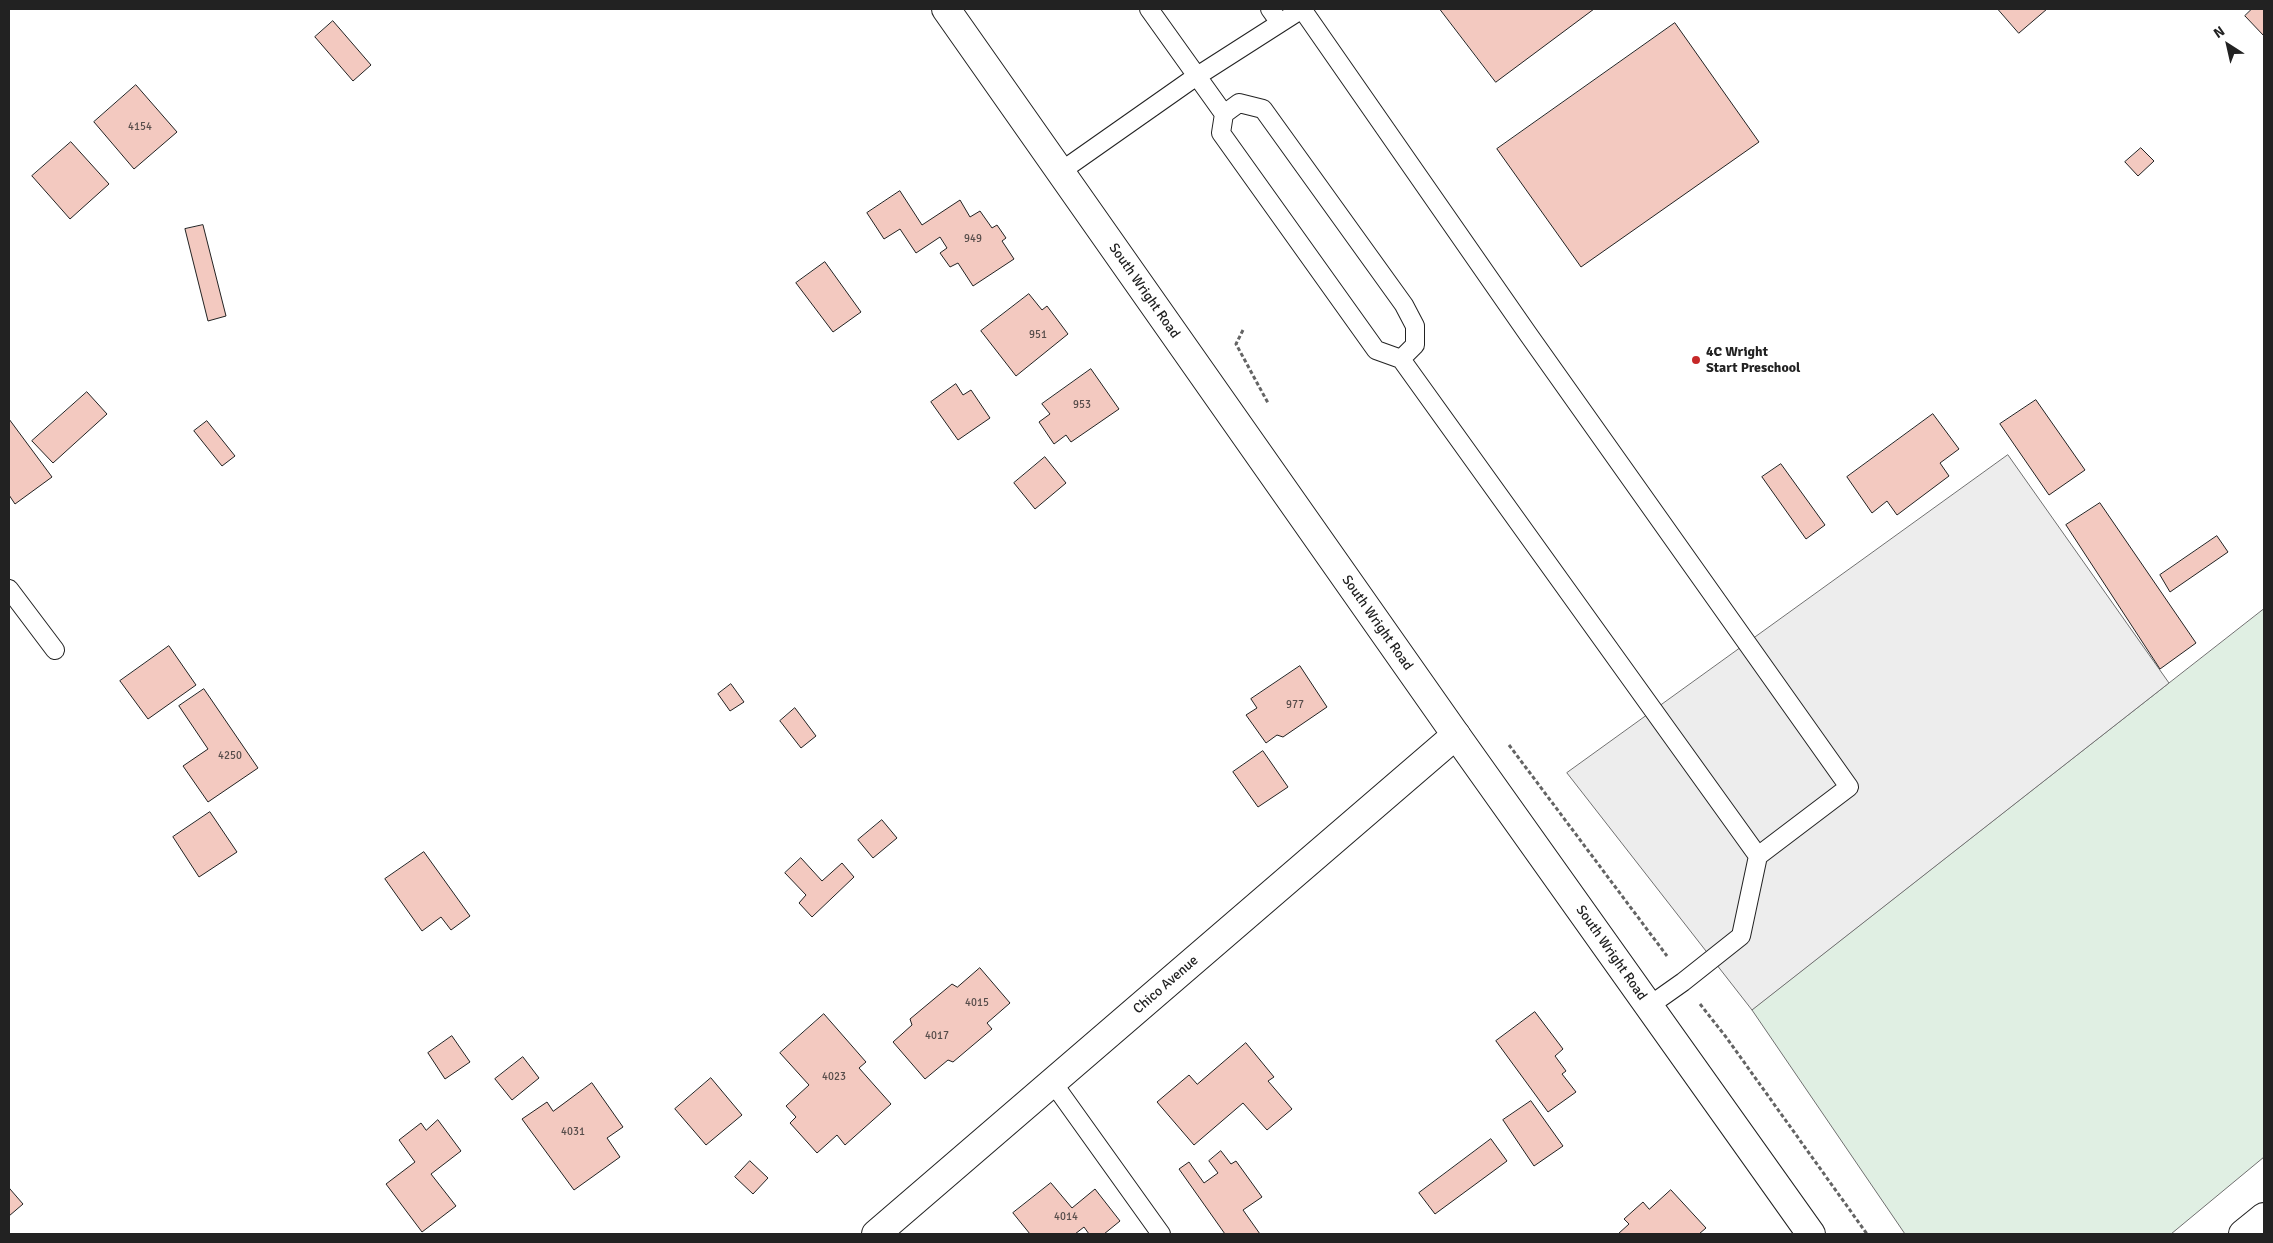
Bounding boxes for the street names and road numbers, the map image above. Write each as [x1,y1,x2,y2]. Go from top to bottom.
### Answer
street label: South Wright Road [1105,240,1183,342]
street label: South Wright Road [1338,572,1416,674]
street label: South Wright Road [1572,902,1650,1004]
street label: Chico Avenue [1130,952,1202,1018]

